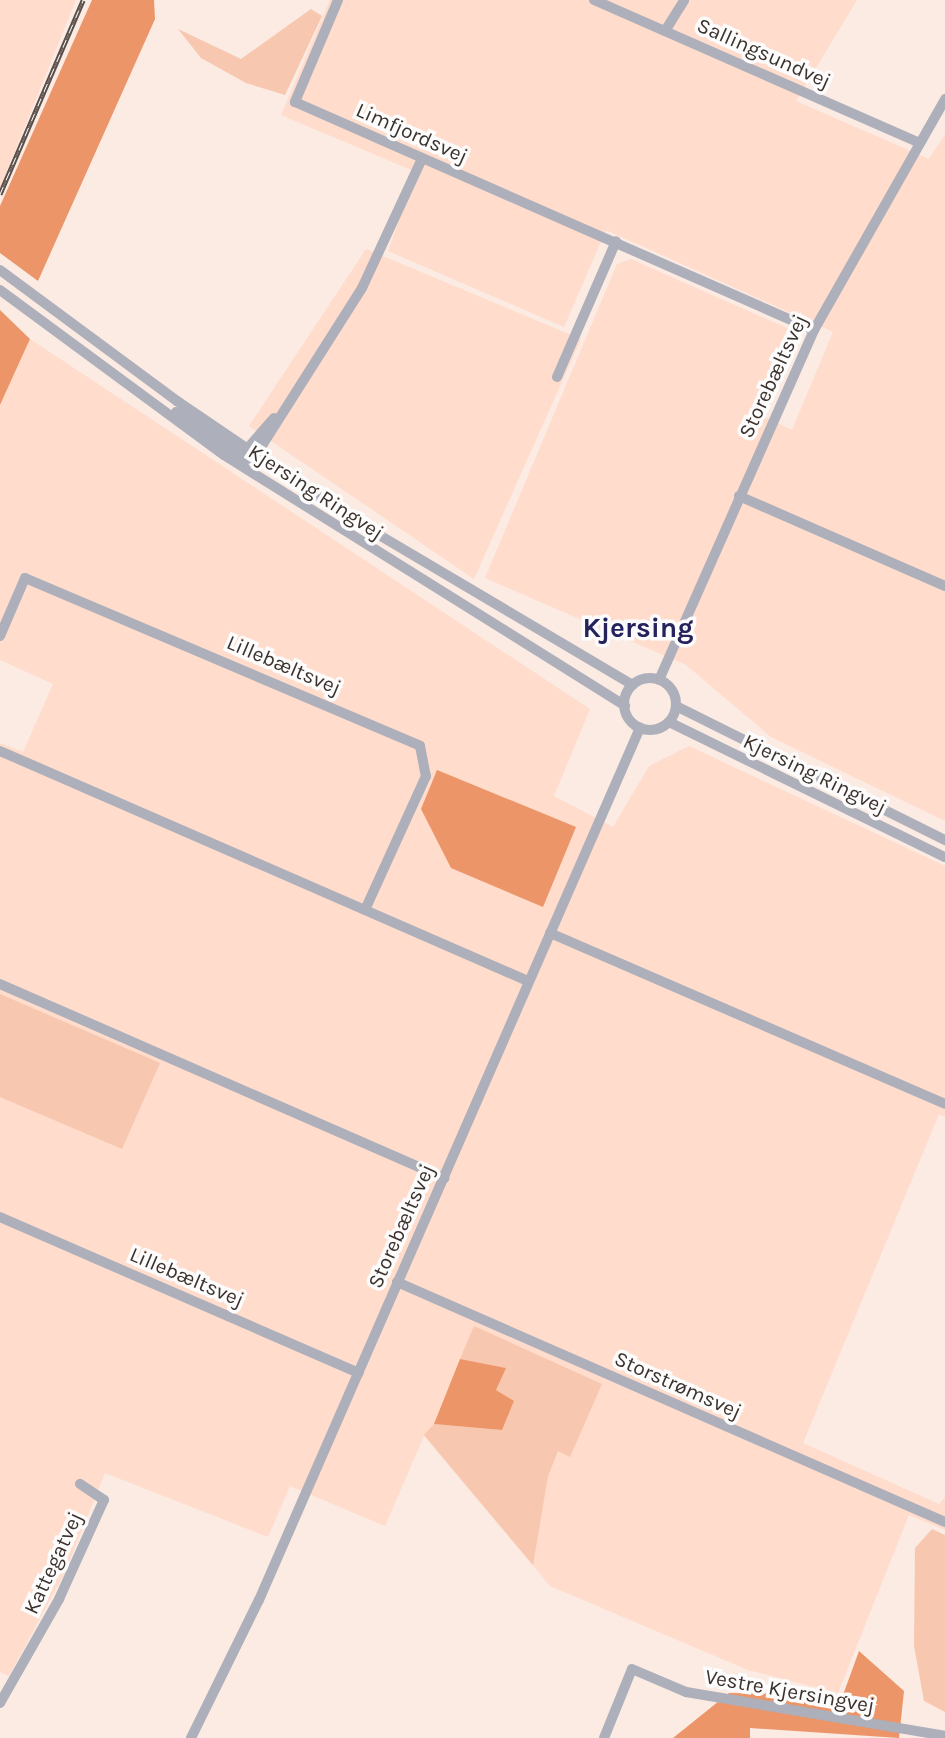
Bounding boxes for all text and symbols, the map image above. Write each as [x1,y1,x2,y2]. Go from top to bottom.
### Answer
street label: Sallingsundvej [693,12,835,94]
street label: Limfjordsvej [352,97,472,169]
street label: Storebæltsvej [733,310,813,442]
street label: Kjersing Ringvej [244,439,388,545]
district label: Kjersing [582,611,694,645]
street label: Lillebæltsvej [223,630,345,700]
street label: Kjersing Ringvej [739,728,891,820]
street label: Storebæltsvej [362,1160,440,1292]
street label: Lillebæltsvej [126,1242,248,1312]
street label: Storstrømsvej [611,1346,745,1424]
street label: Kattegatvej [18,1508,88,1618]
street label: Vestre Kjersingvej [703,1664,877,1718]

